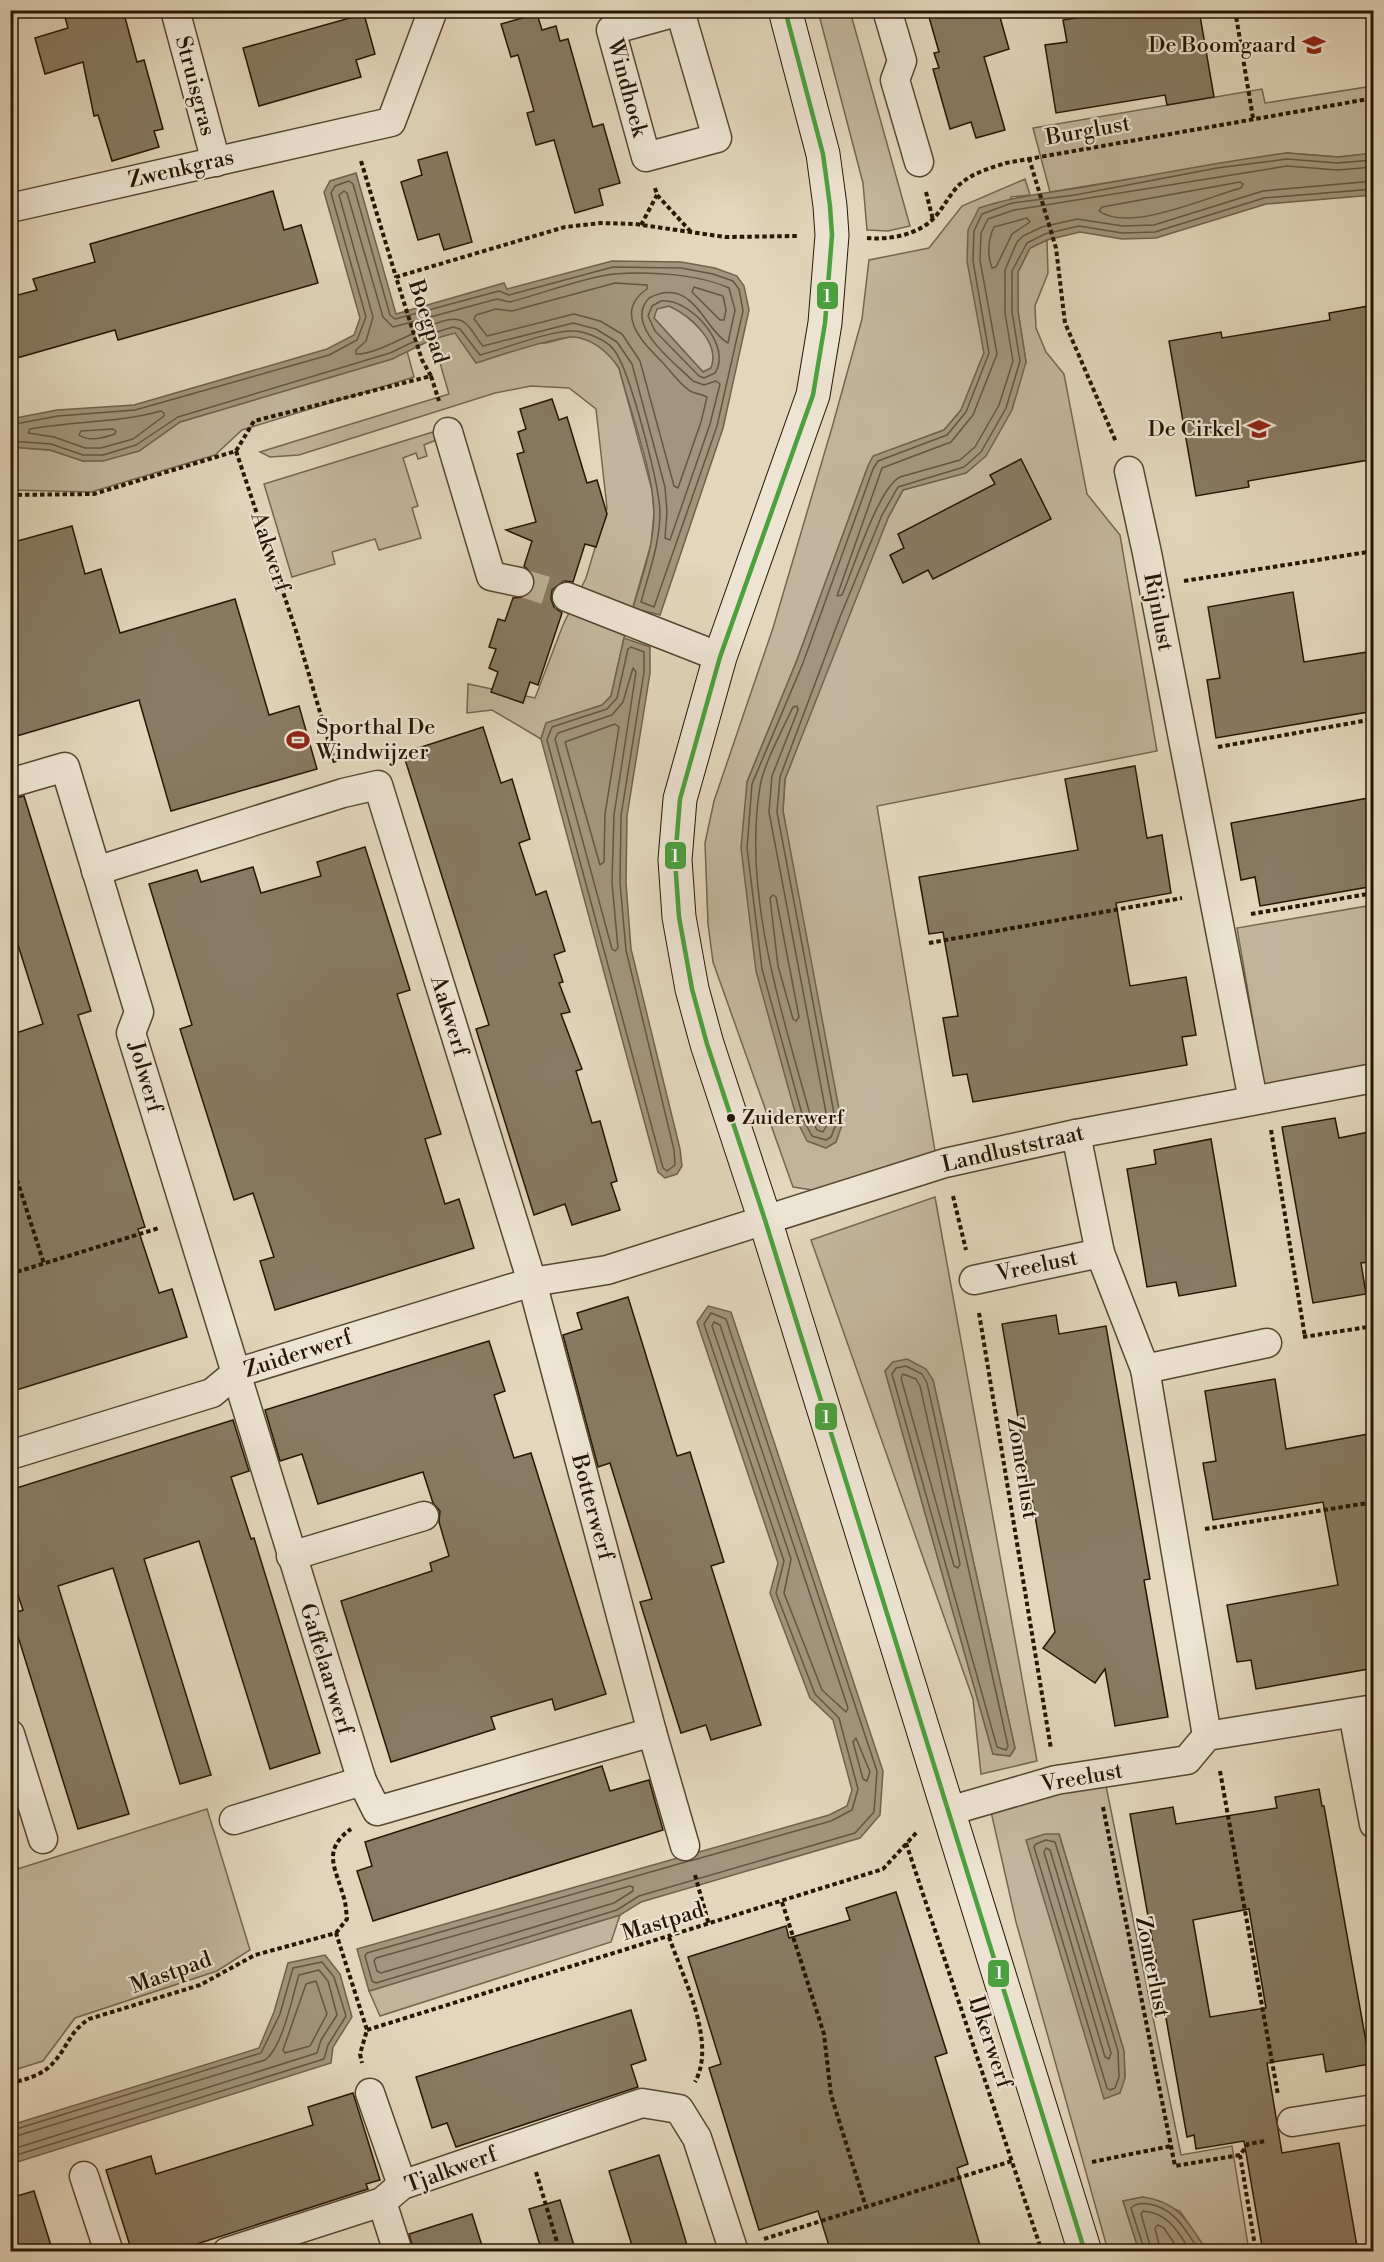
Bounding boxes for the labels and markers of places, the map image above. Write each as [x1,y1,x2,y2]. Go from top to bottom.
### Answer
place label: De Boomgaard [1148,32,1297,59]
school or university icon: De Boomgaard [1301,32,1327,58]
place label: De Cirkel [1148,416,1241,443]
school or university icon: De Cirkel [1246,416,1272,442]
place label: Sporthal De Windwijzer [315,714,435,766]
sports icon: Sporthal De Windwijzer [285,727,311,753]
place label: Zuiderwerf [742,1106,845,1131]
marker: Zuiderwerf [725,1112,737,1124]

